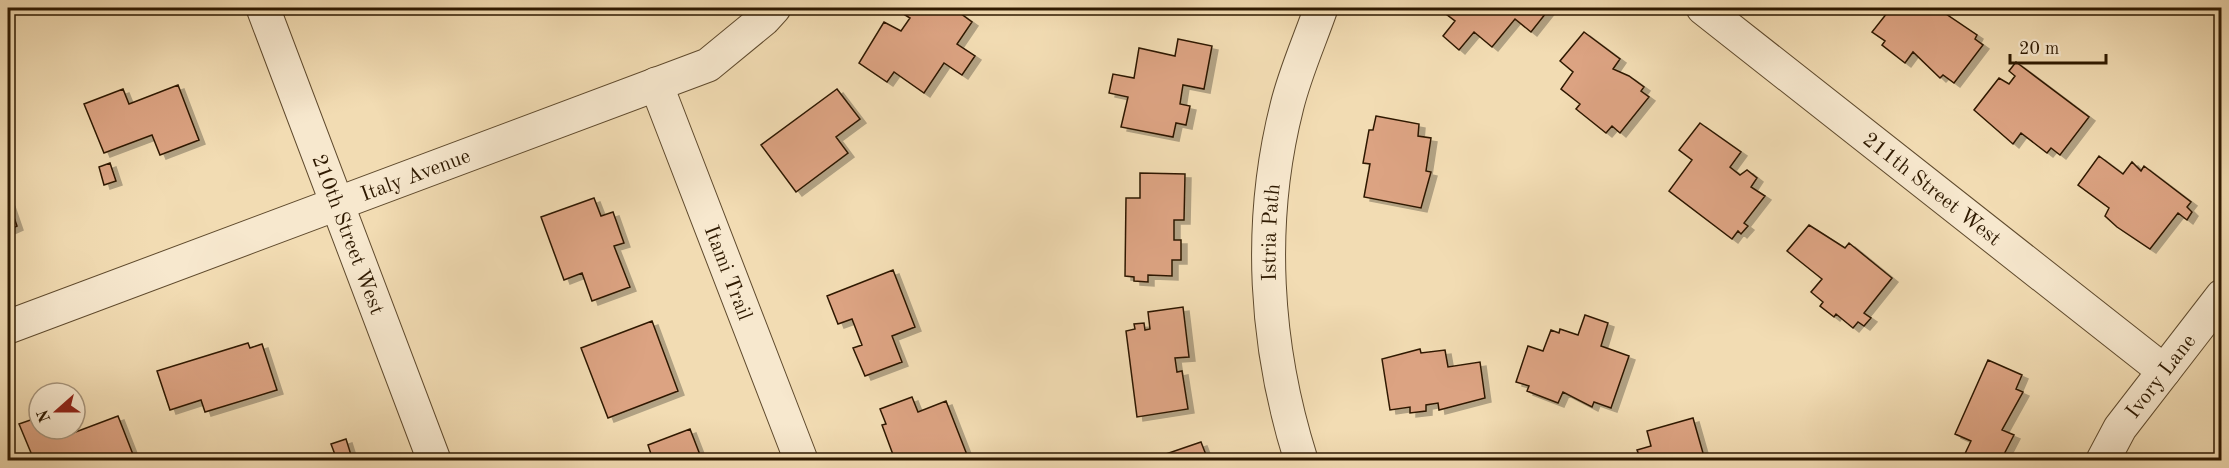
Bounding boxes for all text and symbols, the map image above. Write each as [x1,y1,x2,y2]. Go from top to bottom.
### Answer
scale bar [2010,27,2106,65]
text: 20 m [2019,40,2059,58]
street label: 211th Street West [1858,129,2005,250]
street label: Italy Avenue [358,146,474,206]
street label: 210th Street West [307,152,387,318]
street label: Istria Path [1260,183,1285,282]
street label: Itami Trail [700,223,755,324]
street label: Ivory Lane [2123,331,2200,423]
north arrow [27,381,87,441]
text: N [35,406,55,424]

